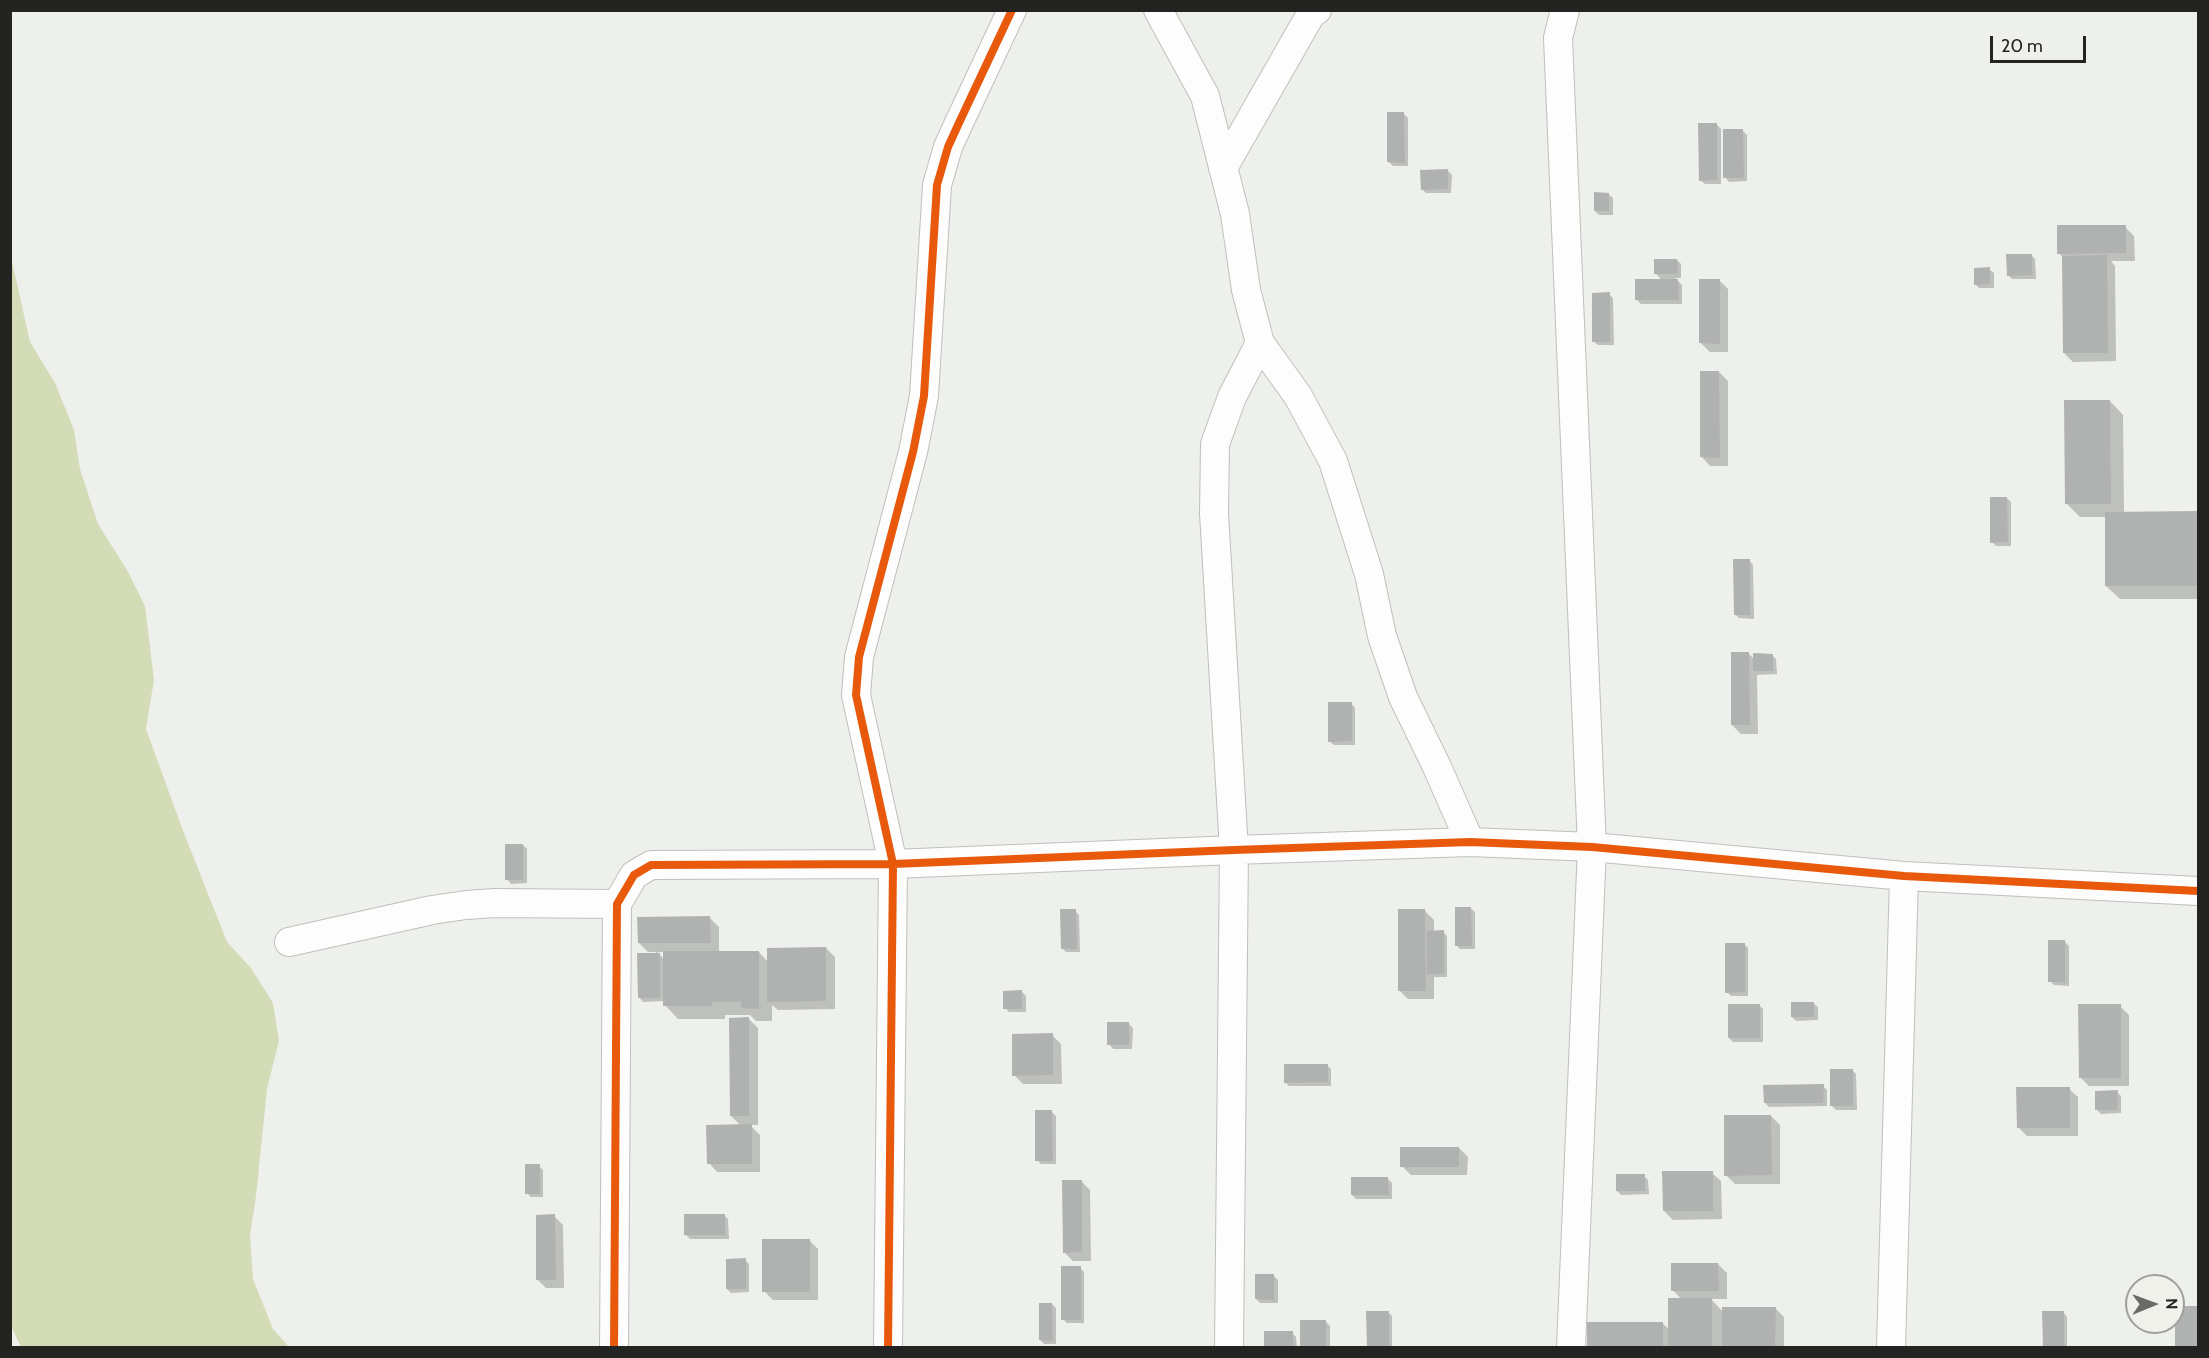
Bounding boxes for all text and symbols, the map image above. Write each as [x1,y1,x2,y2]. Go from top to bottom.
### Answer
scale bar [1993,24,2089,62]
text: 20 m [2001,35,2043,57]
north arrow [2125,1274,2185,1334]
text: N [2162,1298,2181,1310]

